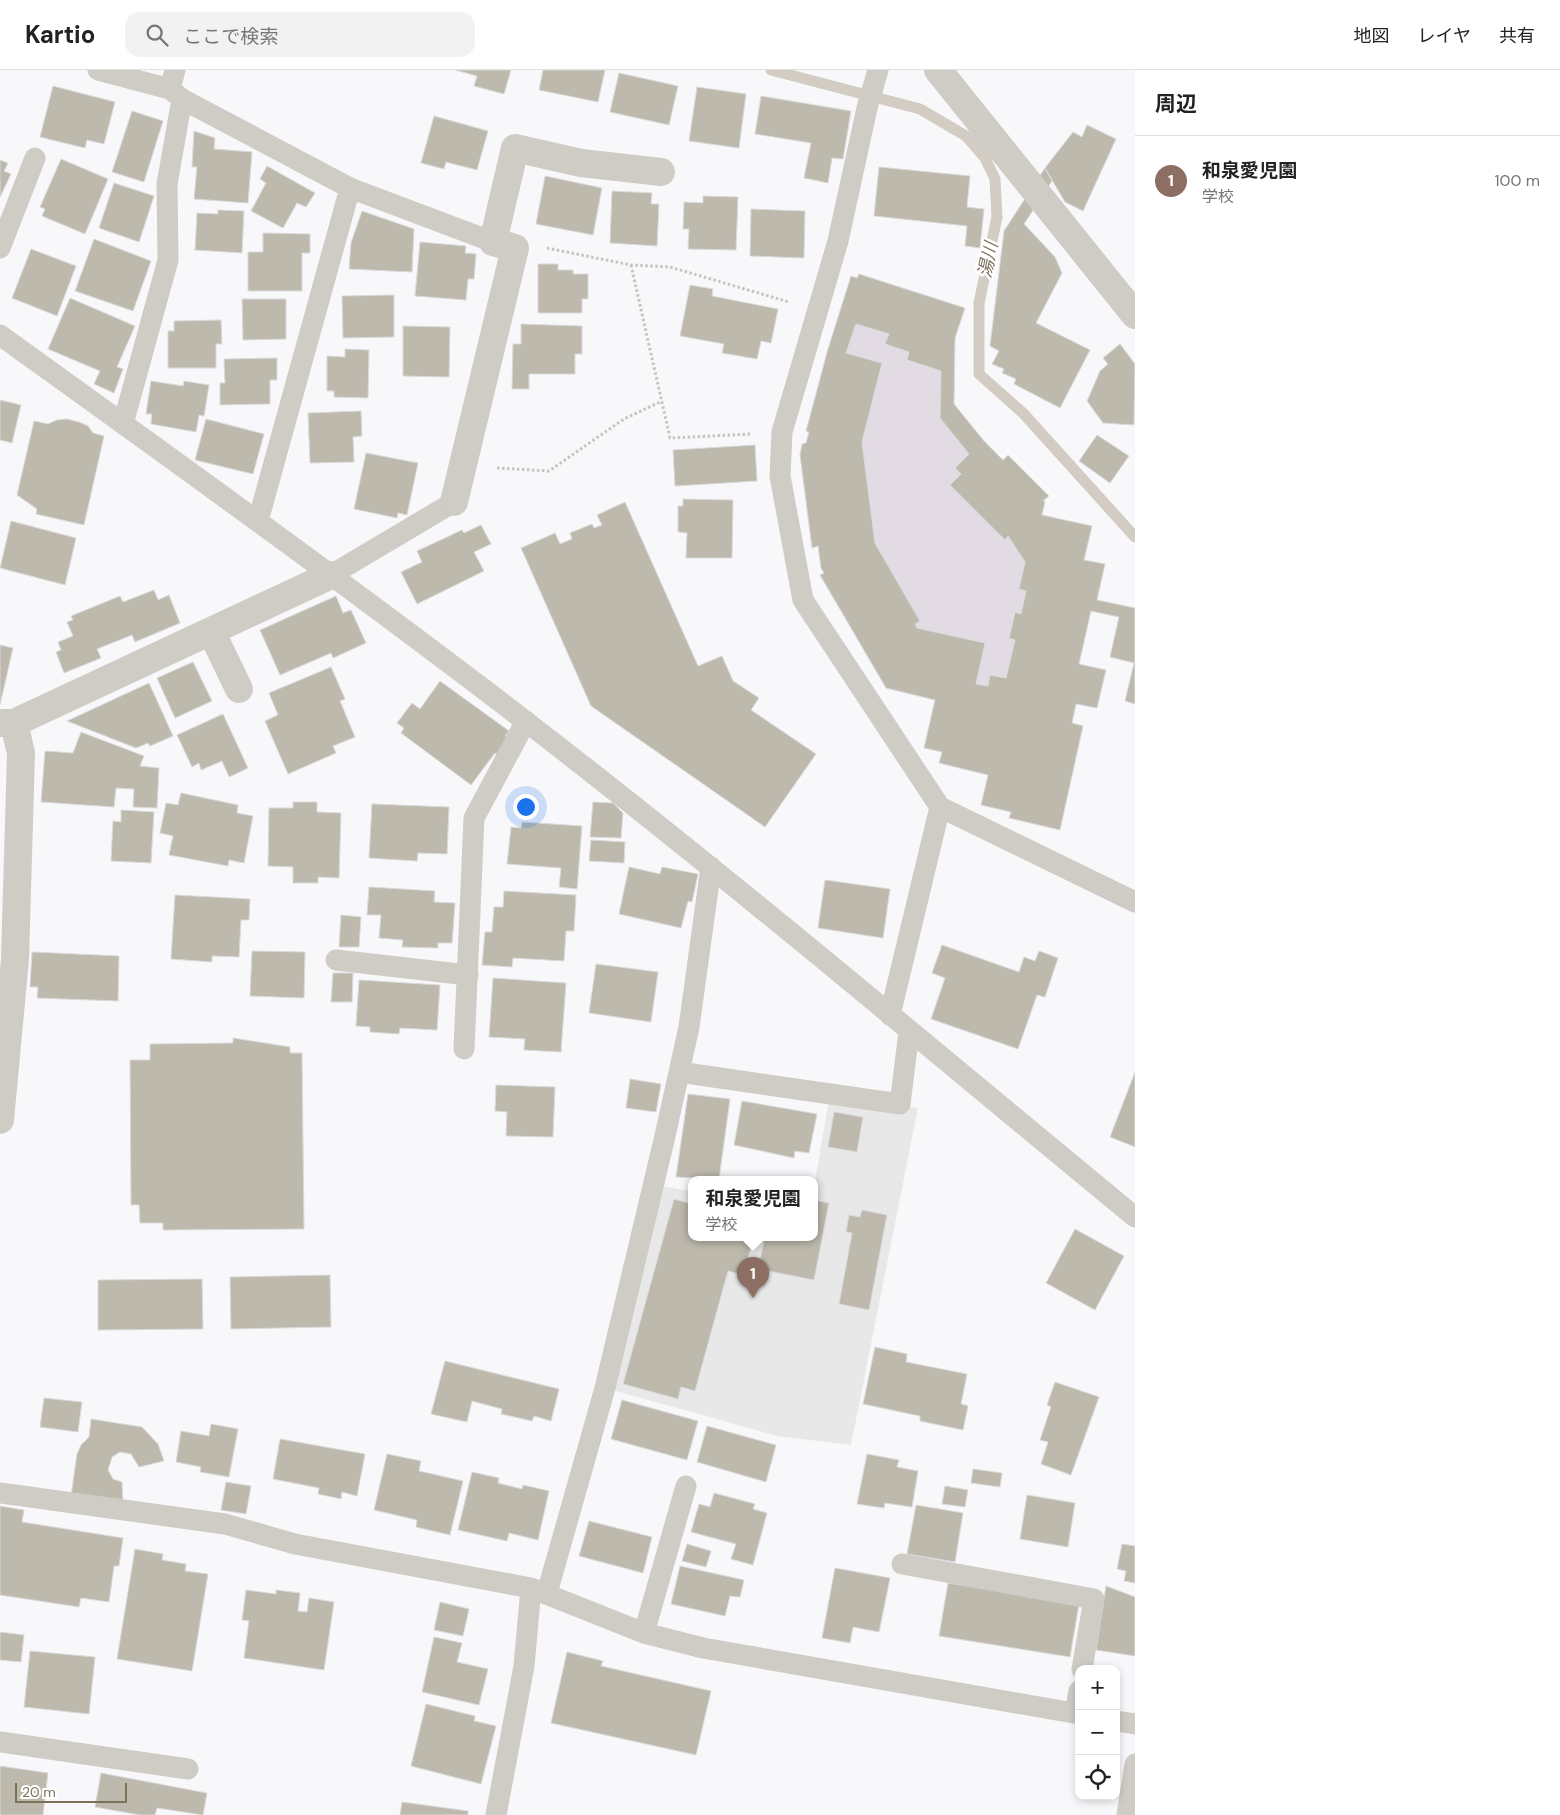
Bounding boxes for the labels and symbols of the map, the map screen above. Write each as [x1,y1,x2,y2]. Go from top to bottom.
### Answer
water label: 湯川 [973,238,1004,280]
your location [513,794,539,820]
pin: 1 [737,1257,769,1298]
scale bar [15,1780,128,1803]

